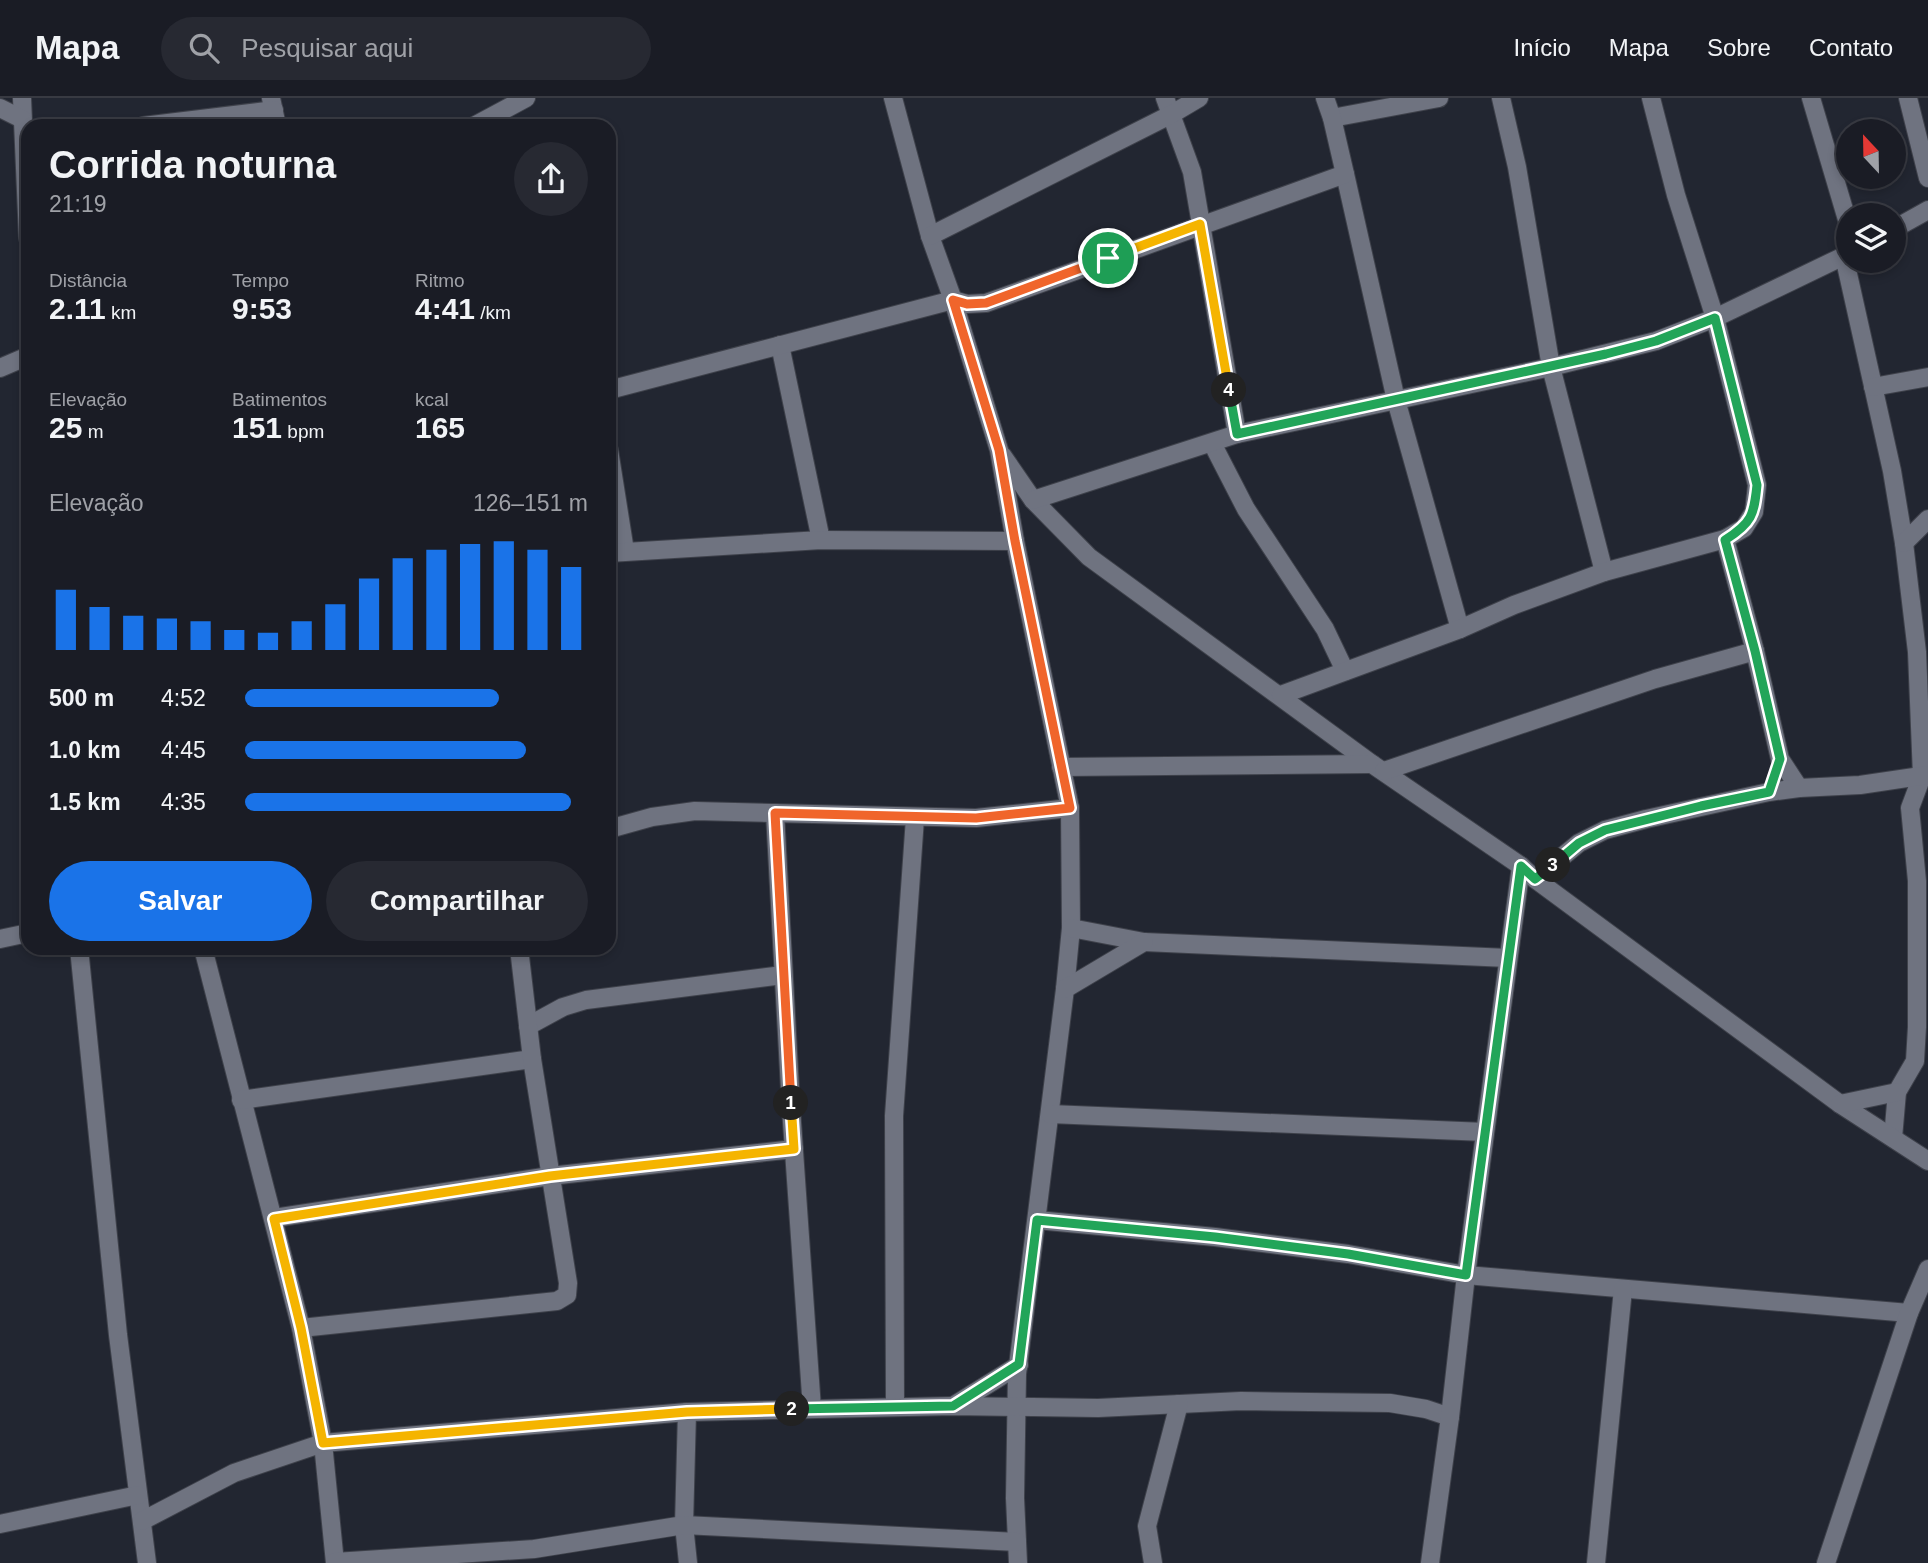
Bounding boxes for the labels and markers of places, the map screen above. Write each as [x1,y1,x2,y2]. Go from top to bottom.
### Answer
pin [1078,228,1138,288]
pin: 4 [1212,372,1246,408]
pin: 3 [1536,848,1570,882]
pin: 1 [774,1086,808,1121]
pin: 2 [774,1392,810,1426]

